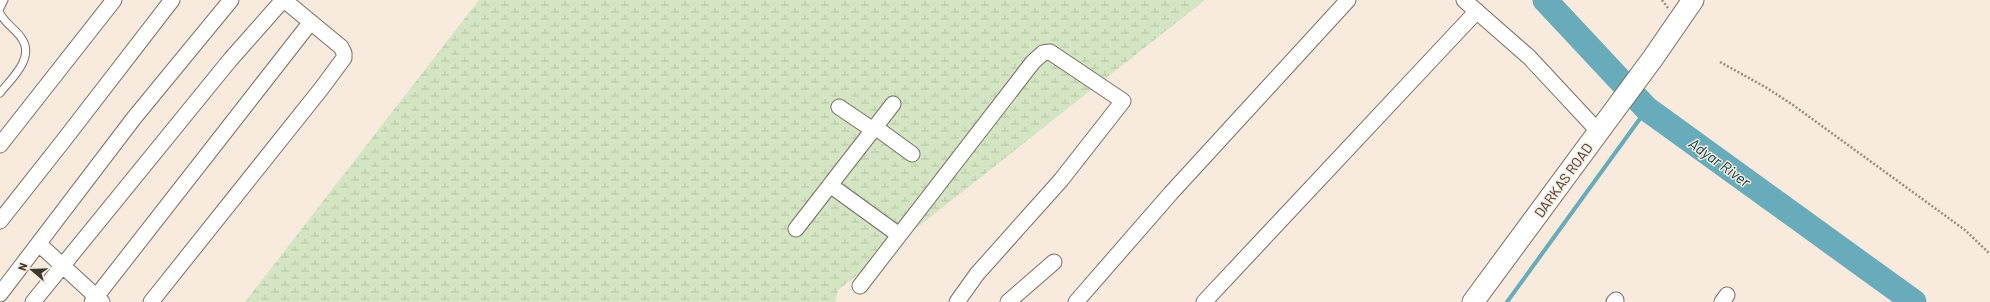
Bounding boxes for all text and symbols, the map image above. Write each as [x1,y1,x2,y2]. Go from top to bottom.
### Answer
water label: Adyar River [1686,134,1755,191]
street label: DARKAS ROAD [1530,140,1596,220]
north arrow [12,250,52,290]
text: N [15,261,29,272]

